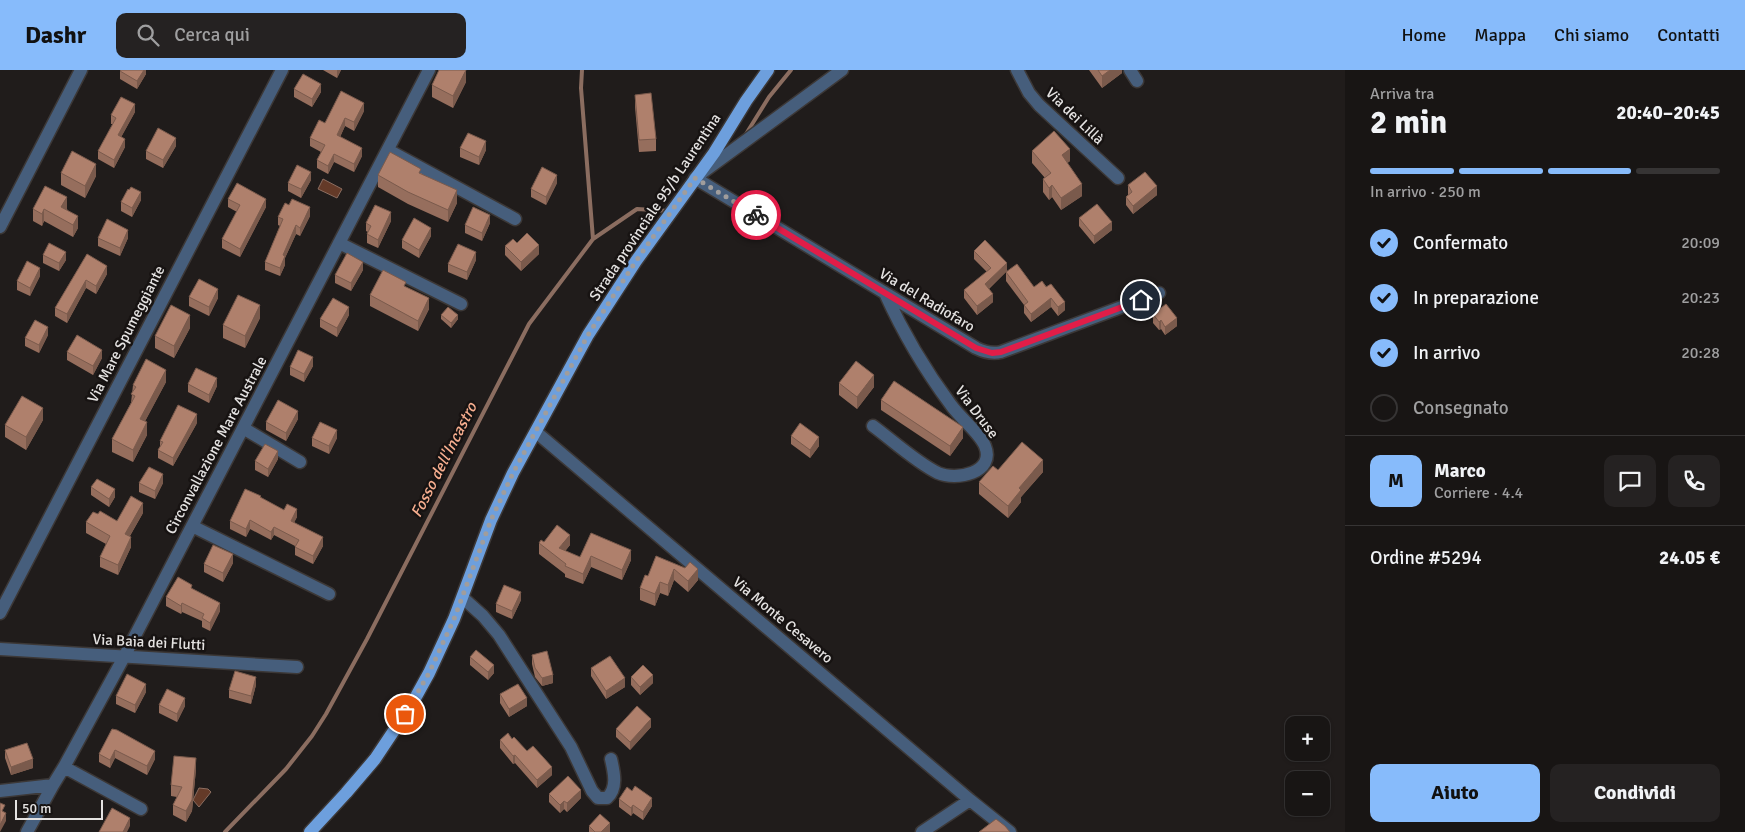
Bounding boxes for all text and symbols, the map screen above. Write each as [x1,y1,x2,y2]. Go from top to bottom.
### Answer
search box [116,13,466,58]
text: Dashr [25,20,86,50]
icon: search [134,21,162,49]
text: Cerca qui [174,23,250,47]
text: Home [1401,24,1446,46]
text: Mappa [1474,24,1526,46]
text: Chi siamo [1554,24,1629,46]
text: Contatti [1657,24,1720,46]
street label: Via dei Lillà [1042,84,1108,148]
text: Arriva tra [1370,84,1434,104]
text: 20:40–20:45 [1616,101,1720,125]
text: 2 min [1370,103,1447,142]
street label: Strada provinciale 95/b Laurentina [585,110,725,304]
text: In arrivo · 250 m [1370,182,1481,202]
courier [731,190,781,240]
icon: bike [742,201,770,229]
icon: check [1370,229,1398,257]
text: Confermato [1413,231,1508,255]
text: 20:09 [1681,233,1720,253]
street label: Via Mare Spumeggiante [84,262,168,406]
street label: Via del Radiofaro [876,264,978,336]
pin [1120,279,1162,321]
icon: check [1370,284,1398,312]
icon: home [1127,286,1155,314]
text: In preparazione [1413,286,1539,310]
text: 20:23 [1681,288,1720,308]
icon: check [1370,339,1398,367]
text: In arrivo [1413,341,1480,365]
text: 20:28 [1681,343,1720,363]
street label: Circonvallazione Mare Australe [161,353,271,537]
street label: Via Druse [951,382,1003,442]
text: Consegnato [1413,396,1509,420]
water label: Fosso dell'Incastro [406,399,482,521]
button: chat [1604,455,1656,507]
button: phone [1668,455,1720,507]
text: Marco [1434,459,1486,483]
text: M [1388,469,1404,493]
text: Corriere · 4.4 [1434,483,1523,503]
text: Ordine #5294 [1370,546,1482,570]
text: 24.05 € [1659,546,1720,570]
street label: Via Monte Cesavero [729,573,837,667]
street label: Via Baia dei Flutti [92,630,206,654]
pin [384,693,426,735]
icon: bag [391,700,419,728]
map controls [1285,716,1330,816]
button: + [1285,716,1330,761]
button: Aiuto [1370,764,1540,822]
button: Condividi [1550,764,1720,822]
button: − [1285,771,1330,816]
scale bar [15,797,102,820]
text: 50 m [22,800,51,817]

